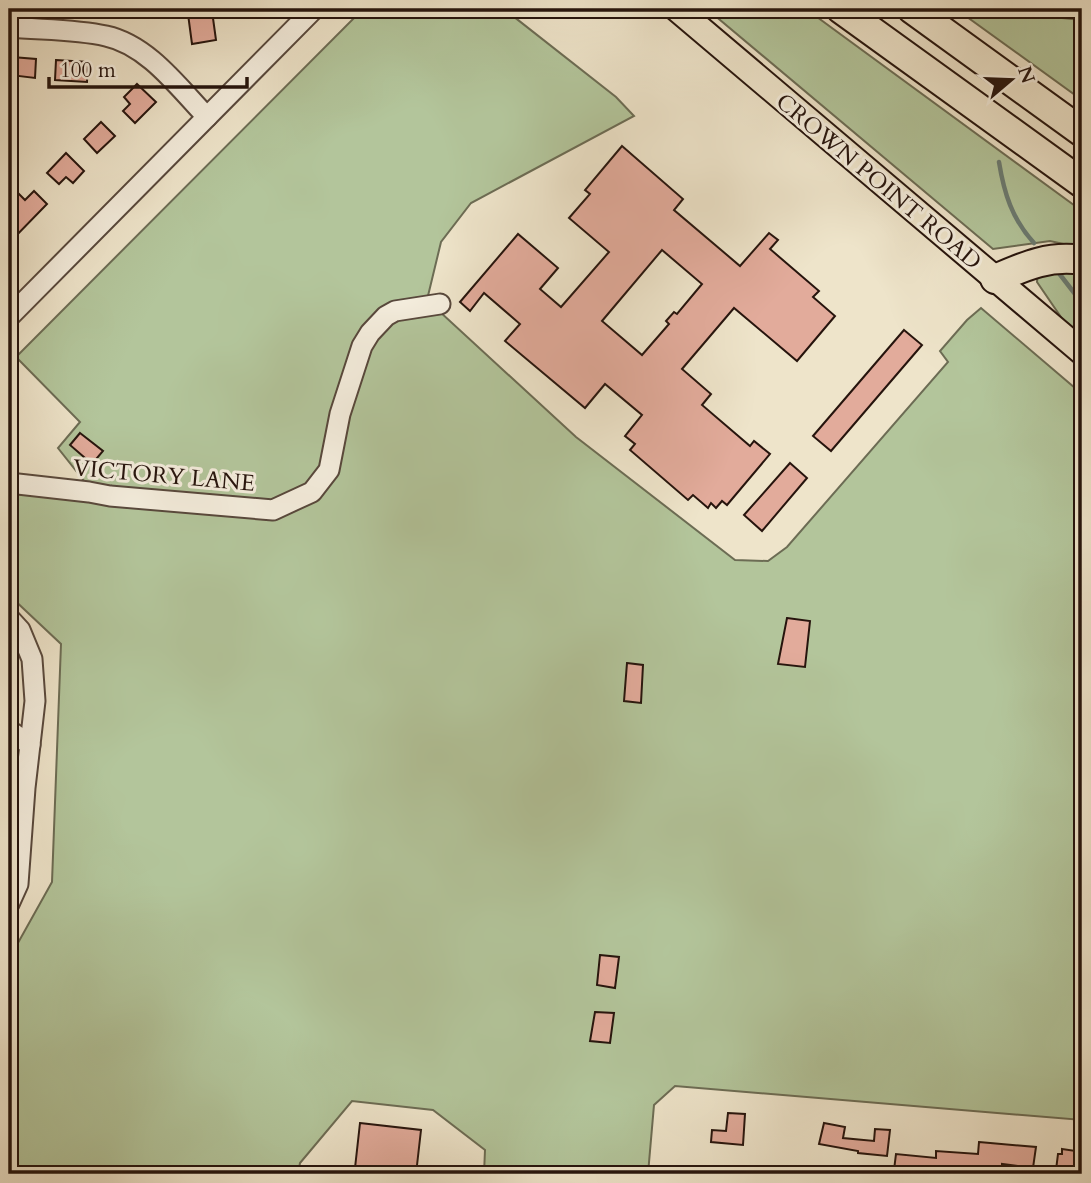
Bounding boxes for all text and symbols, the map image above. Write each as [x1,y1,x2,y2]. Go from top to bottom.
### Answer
scale bar [49,46,247,90]
north arrow [976,46,1046,116]
text: 100 m [60,56,116,85]
text: N [1011,63,1041,87]
street label: CROWN POINT ROAD [769,86,988,277]
street label: VICTORY LANE [72,452,256,499]

